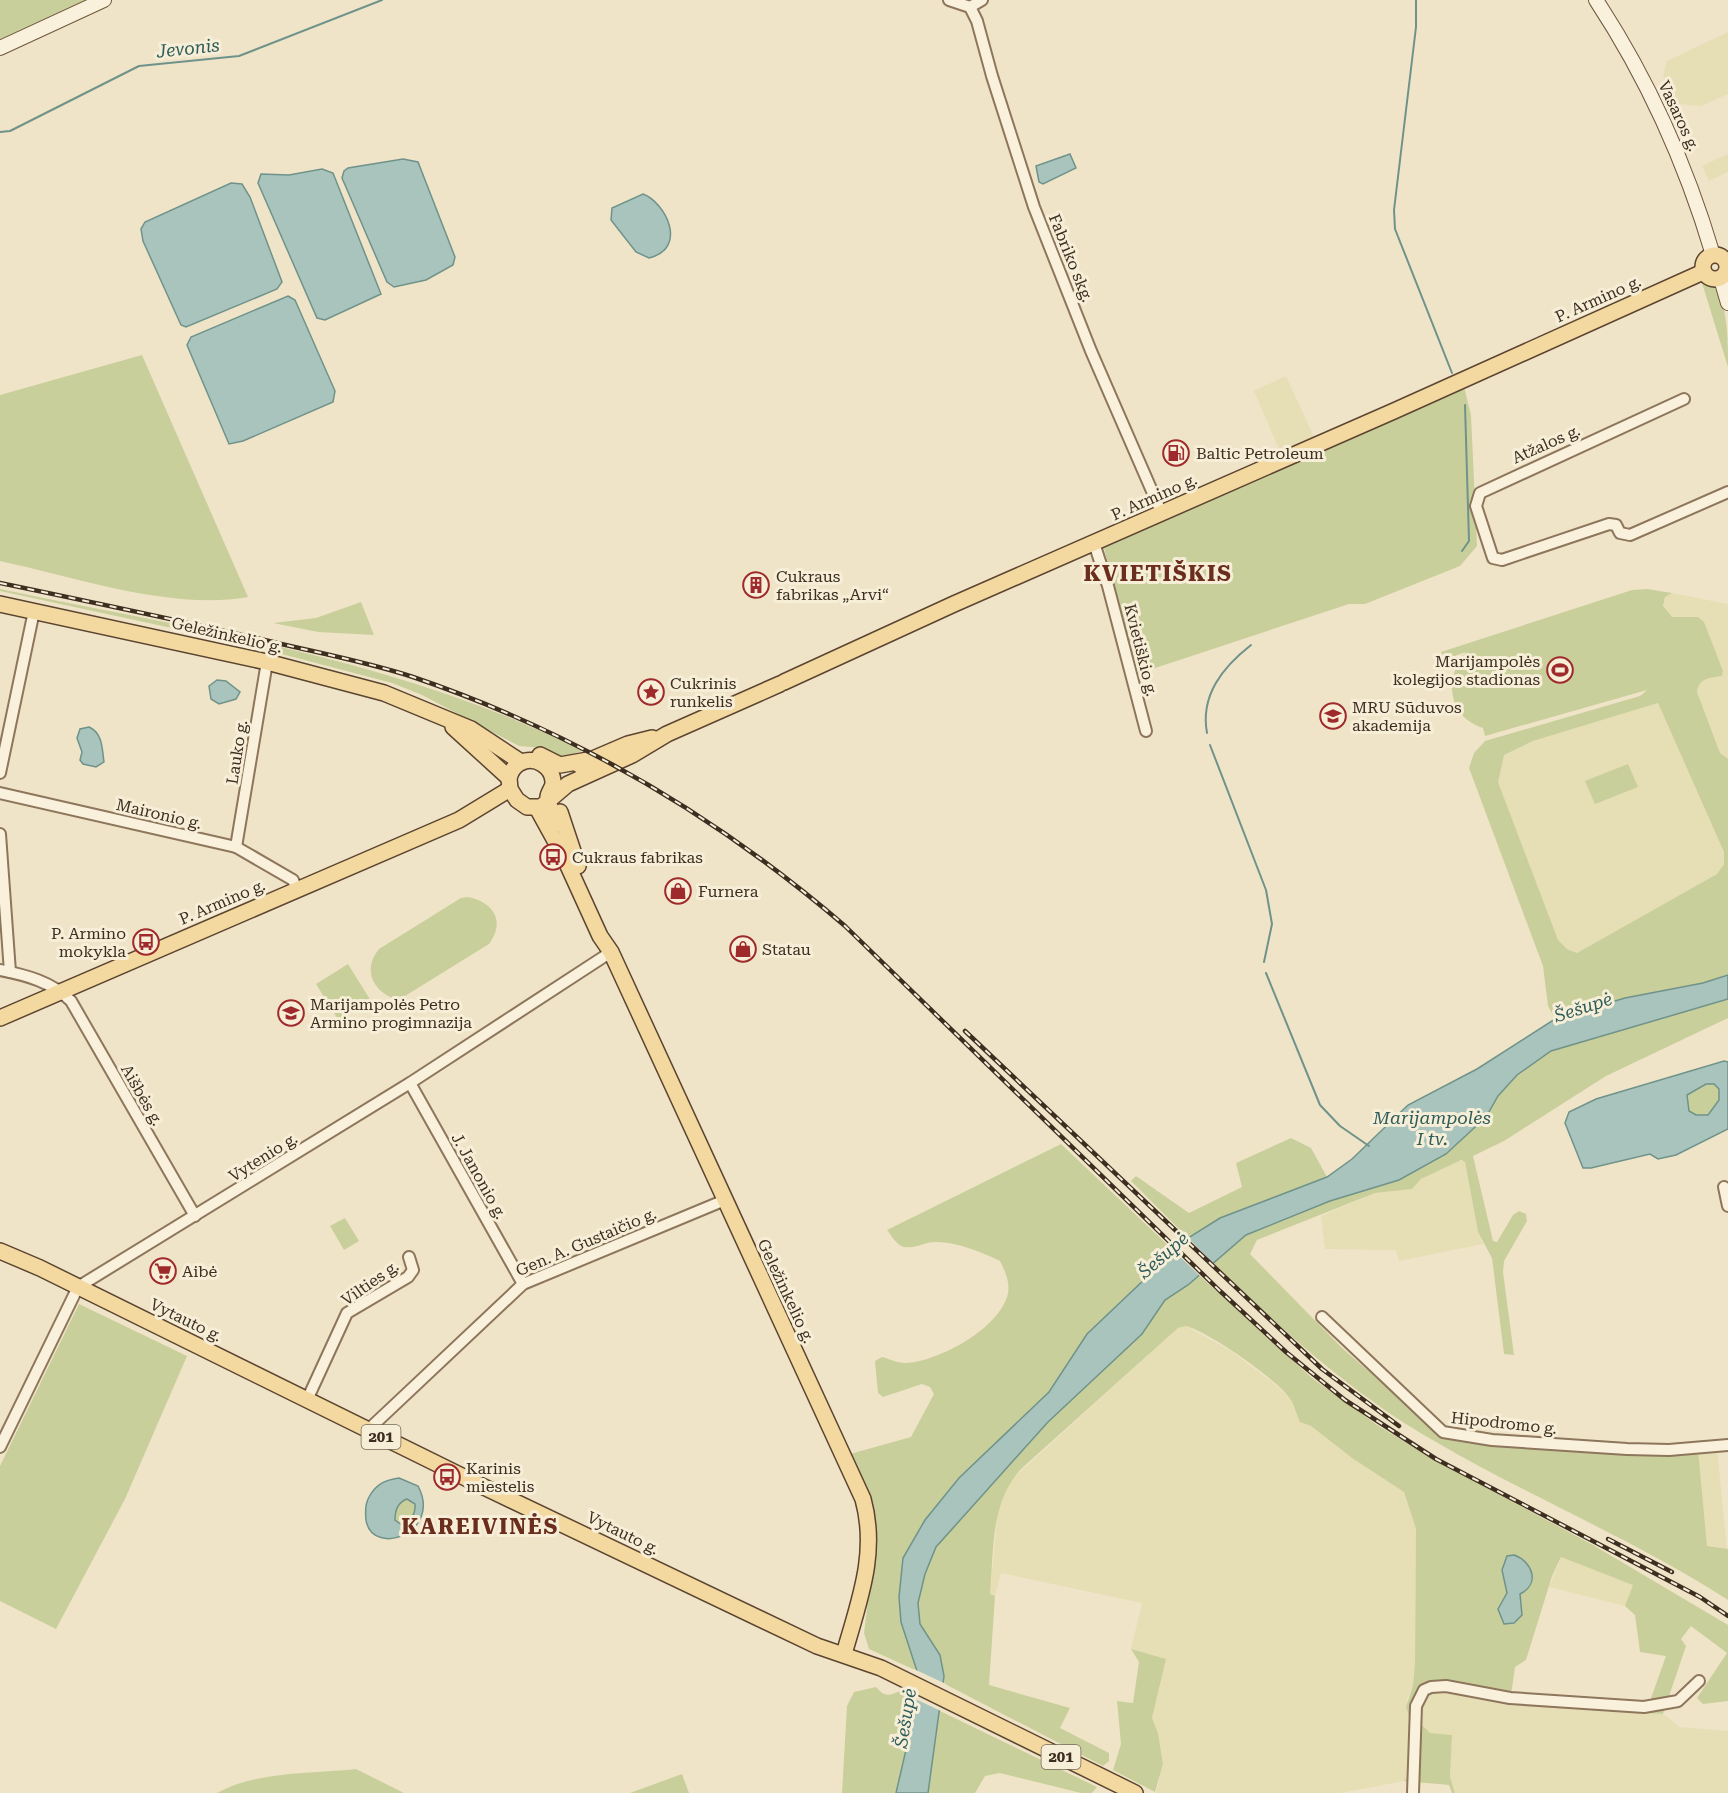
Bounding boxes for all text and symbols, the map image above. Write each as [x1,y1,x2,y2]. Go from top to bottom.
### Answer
water label: Jevonis [154,34,221,62]
street label: Vasaros g. [1654,78,1704,154]
street label: Fabriko skg. [1045,211,1097,305]
street label: P. Armino g. [1552,272,1644,326]
street label: Atžalos g. [1509,421,1583,467]
fuel station icon: Baltic Petroleum [1161,438,1191,468]
place label: Baltic Petroleum [1196,444,1324,463]
street label: P. Armino g. [1108,470,1200,524]
district label: KVIETIŠKIS [1084,560,1232,586]
place label: Cukraus fabrikas „Arvi“ [776,567,889,604]
building icon: Cukraus fabrikas „Arvi“ [741,570,771,600]
street label: Kvietiškio g. [1120,602,1162,698]
street label: Geležinkelio g. [170,613,284,657]
place label: Marijampolės kolegijos stadionas [1393,652,1540,689]
sports icon: Marijampolės kolegijos stadionas [1545,655,1575,685]
place label: Cukrinis runkelis [670,674,737,711]
place icon: Cukrinis runkelis [636,677,666,707]
place label: MRU Sūduvos akademija [1352,698,1462,735]
school or university icon: MRU Sūduvos akademija [1318,701,1348,731]
street label: Lauko g. [223,718,251,786]
street label: Maironio g. [114,795,204,833]
bus stop icon: Cukraus fabrikas [538,842,568,872]
place label: Cukraus fabrikas [572,848,703,867]
street label: P. Armino g. [176,875,268,929]
shop icon: Furnera [663,876,693,906]
place label: Furnera [698,882,759,901]
place label: P. Armino mokykla [51,924,126,961]
bus stop icon: P. Armino mokykla [131,927,161,957]
shop icon: Statau [728,934,758,964]
place label: Statau [762,940,811,959]
water label: Šešupė [1550,988,1615,1027]
place label: Marijampolės Petro Armino progimnazija [310,995,472,1032]
school or university icon: Marijampolės Petro Armino progimnazija [276,998,306,1028]
street label: Aišbės g. [117,1061,167,1129]
water label: Marijampolės I tv. [1372,1107,1491,1149]
street label: Vytenio g. [225,1128,301,1186]
street label: J. Janonio g. [448,1130,510,1222]
street label: Gen. A. Gustaičio g. [513,1204,659,1280]
water label: Šešupė [1133,1227,1193,1283]
street label: Geležinkelio g. [754,1236,818,1346]
supermarket icon: Aibė [148,1256,178,1286]
street label: Vilties g. [338,1256,402,1310]
place label: Aibė [182,1262,218,1281]
street label: Vytauto g. [147,1294,225,1346]
street label: Hipodromo g. [1450,1408,1558,1438]
road number: 201 [362,1425,400,1449]
place label: Karinis miestelis [466,1459,535,1496]
bus stop icon: Karinis miestelis [432,1462,462,1492]
street label: Vytauto g. [584,1507,662,1559]
district label: KAREIVINĖS [401,1513,559,1539]
water label: Šešupė [890,1687,920,1750]
road number: 201 [1042,1745,1080,1769]

